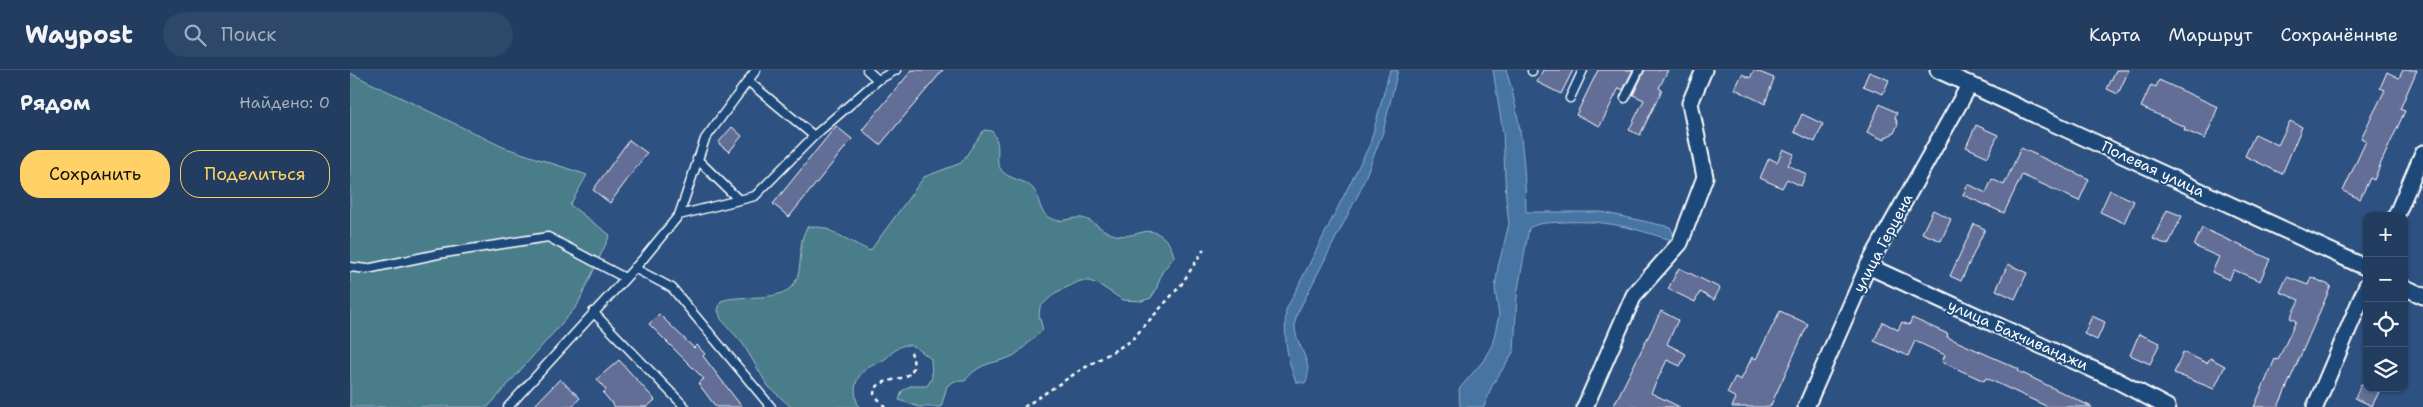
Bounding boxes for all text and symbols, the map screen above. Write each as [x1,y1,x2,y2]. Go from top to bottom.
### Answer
search box [163,12,513,57]
text: Waypost [25,19,133,51]
icon: search [181,21,209,49]
text: Поиск [221,22,276,47]
text: Карта [2089,23,2140,47]
text: Маршрут [2168,23,2252,47]
text: Сохранённые [2280,23,2398,47]
text: Рядом [20,89,90,117]
text: Найдено: 0 [239,92,330,113]
street label: Полевая улица [2098,136,2208,202]
button: Сохранить [20,150,170,198]
button: Поделиться [180,150,330,198]
street label: улица Герцена [1849,190,1918,296]
map controls [2363,212,2408,392]
button: + [2363,212,2408,257]
button: − [2363,257,2408,302]
street label: улица Бахчиванджи [1945,295,2091,375]
button: locate [2363,302,2408,347]
button: layers [2363,347,2408,392]

